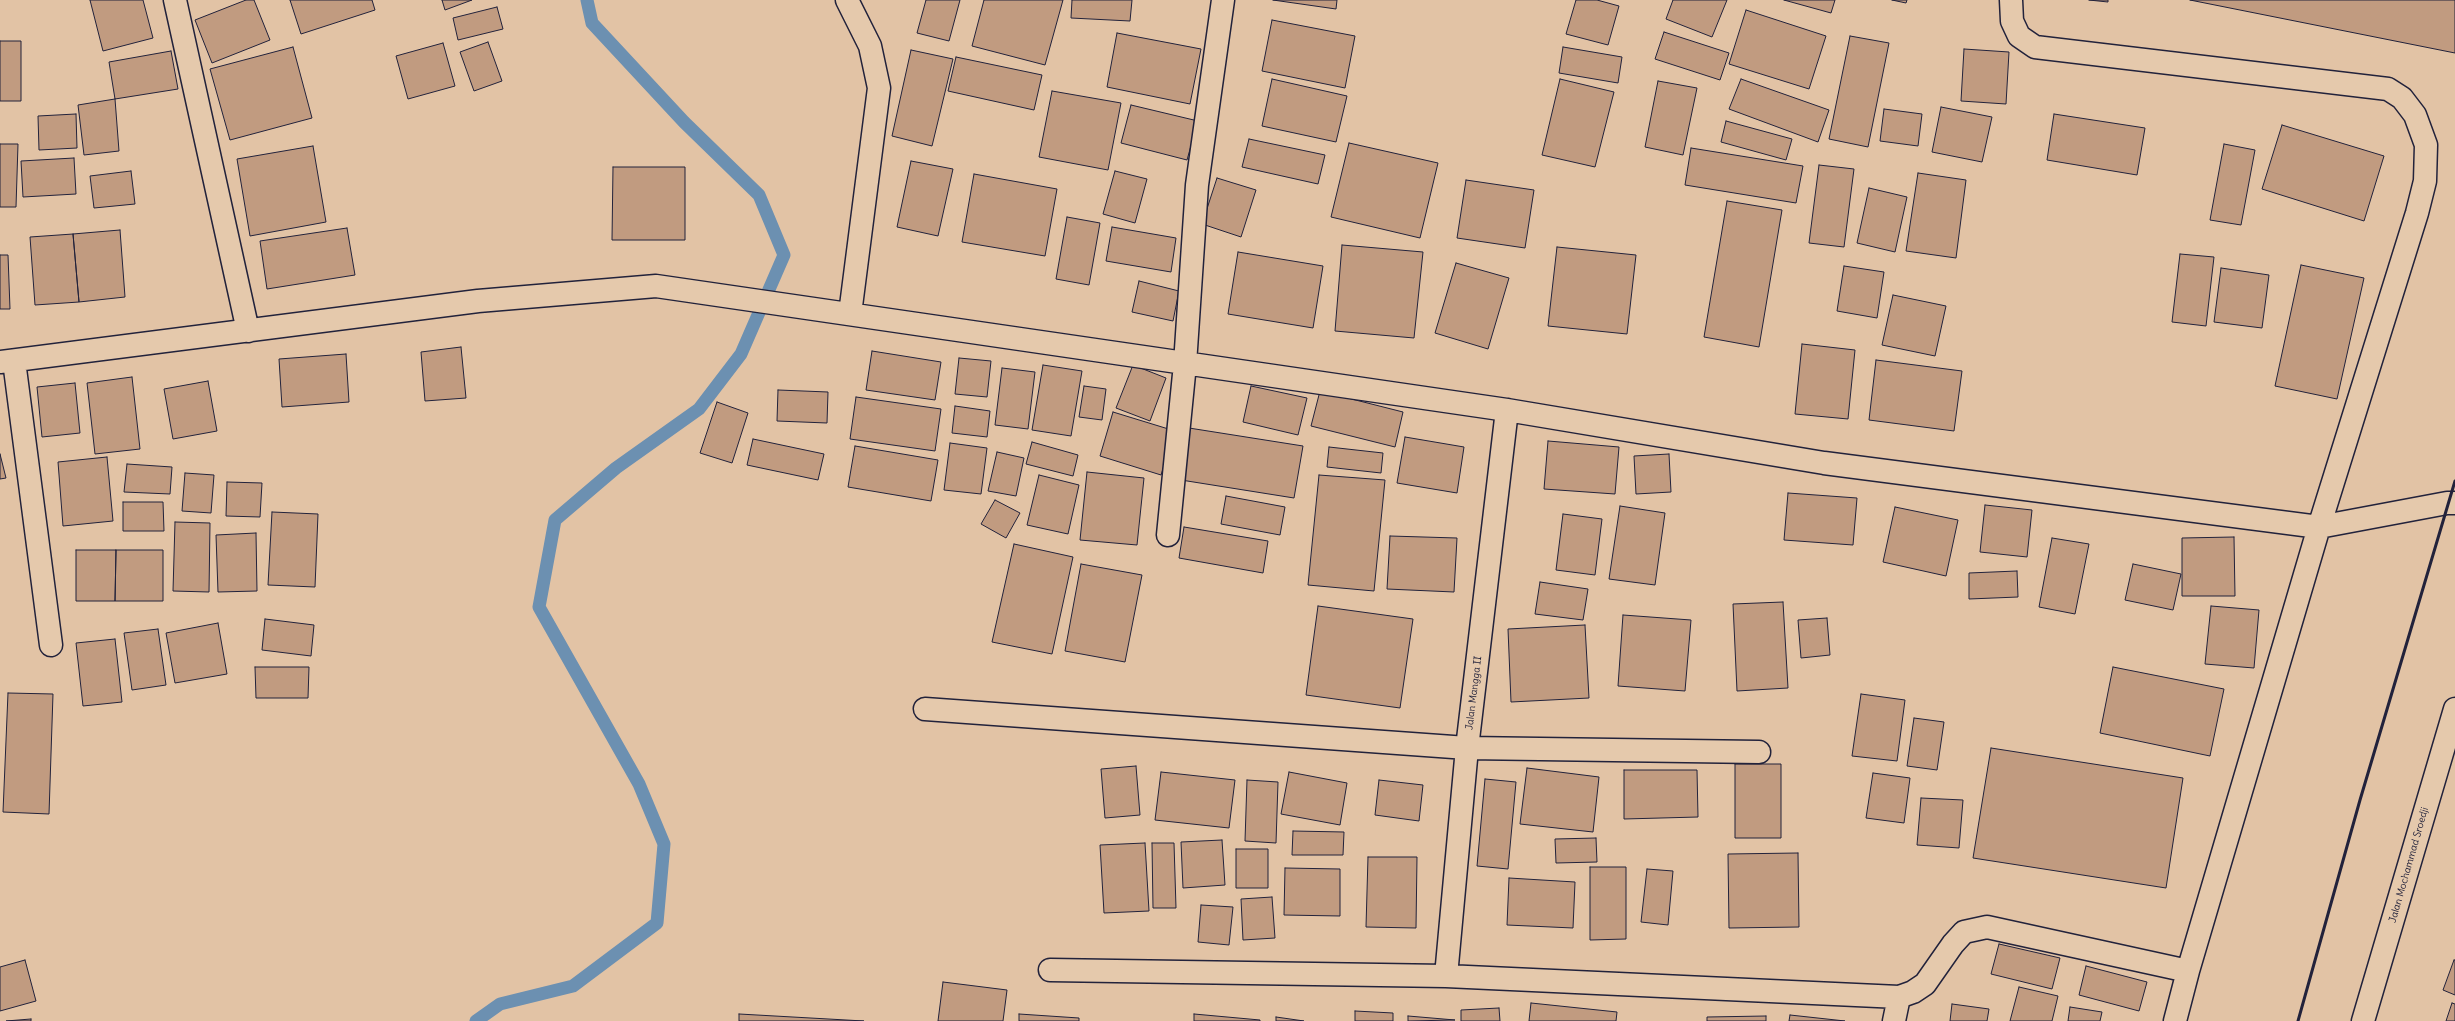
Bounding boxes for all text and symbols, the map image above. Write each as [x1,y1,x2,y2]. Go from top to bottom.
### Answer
street label: Jalan Mangga II [1464,655,1484,731]
street label: Jalan Mochammad Sroedji [2387,806,2431,924]

